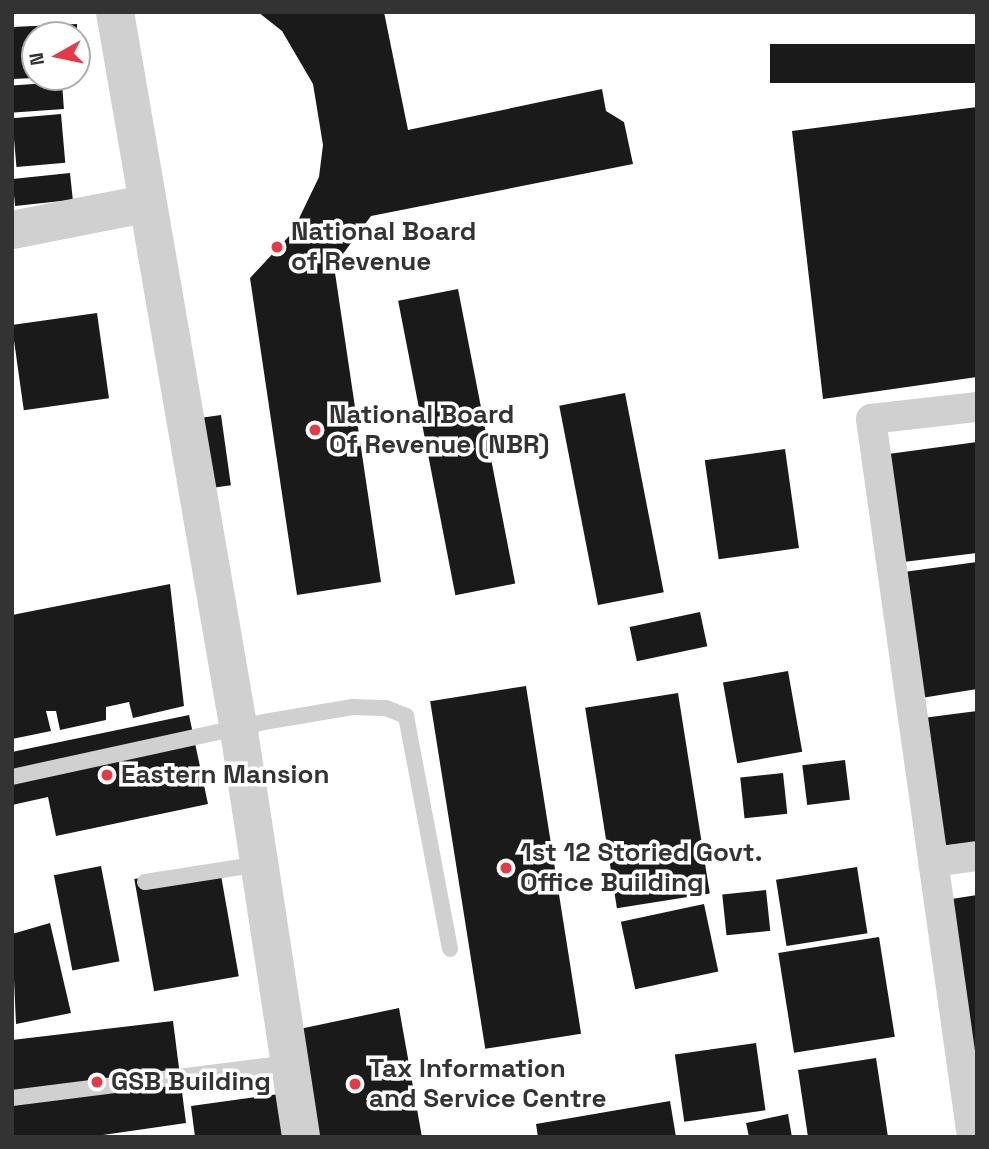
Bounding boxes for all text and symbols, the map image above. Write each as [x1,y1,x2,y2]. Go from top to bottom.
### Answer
north arrow [21,21,91,91]
text: N [23,51,50,67]
place label: National Board of Revenue [291,216,476,278]
marker: National Board of Revenue [269,239,285,255]
place label: National Board Of Revenue (NBR) [329,399,549,460]
marker: National Board Of Revenue (NBR) [307,422,323,438]
place label: Eastern Mansion [121,759,329,791]
marker: Eastern Mansion [99,767,115,783]
place label: 1st 12 Storied Govt. Office Building [520,837,762,898]
marker: 1st 12 Storied Govt. Office Building [498,860,514,876]
place label: Tax Information and Service Centre [369,1053,606,1114]
place label: GSB Building [111,1066,271,1098]
marker: GSB Building [89,1074,105,1090]
marker: Tax Information and Service Centre [347,1076,363,1092]

